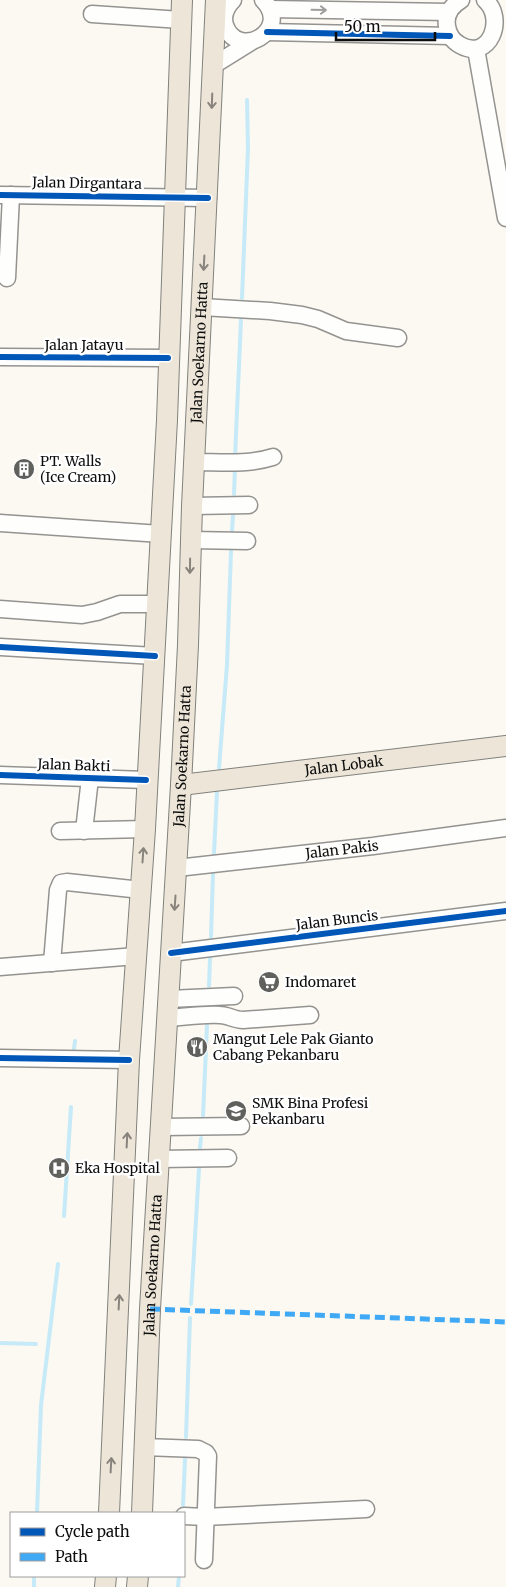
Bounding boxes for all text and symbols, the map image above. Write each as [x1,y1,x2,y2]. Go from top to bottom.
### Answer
one-way arrow [310,5,327,15]
scale bar [336,10,435,42]
text: 50 m [344,17,381,36]
one-way arrow [208,93,217,109]
street label: Jalan Dirgantara [31,173,142,193]
one-way arrow [200,255,209,271]
street label: Jalan Soekarno Hatta [187,281,212,425]
street label: Jalan Jatayu [44,336,124,354]
place label: PT. Walls (Ice Cream) [40,452,116,486]
building icon: PT. Walls (Ice Cream) [12,457,36,481]
one-way arrow [185,557,195,573]
street label: Jalan Soekarno Hatta [169,684,195,828]
street label: Jalan Lobak [303,752,384,779]
street label: Jalan Bakti [36,755,111,775]
street label: Jalan Pakis [303,836,380,863]
one-way arrow [138,848,148,864]
one-way arrow [170,894,179,910]
street label: Jalan Buncis [294,906,379,934]
supermarket icon: Indomaret [257,970,281,994]
place label: Indomaret [285,973,357,991]
place label: Mangut Lele Pak Gianto Cabang Pekanbaru [213,1030,373,1064]
restaurant icon: Mangut Lele Pak Gianto Cabang Pekanbaru [185,1035,209,1059]
place label: SMK Bina Profesi Pekanbaru [252,1094,369,1128]
school or university icon: SMK Bina Profesi Pekanbaru [224,1099,248,1123]
one-way arrow [122,1132,131,1148]
hospital icon: Eka Hospital [47,1156,71,1180]
place label: Eka Hospital [75,1159,161,1177]
street label: Jalan Soekarno Hatta [140,1193,166,1337]
one-way arrow [114,1294,123,1310]
one-way arrow [107,1457,116,1473]
legend [10,1512,185,1577]
text: Cycle path [55,1522,130,1541]
text: Path [55,1547,88,1566]

